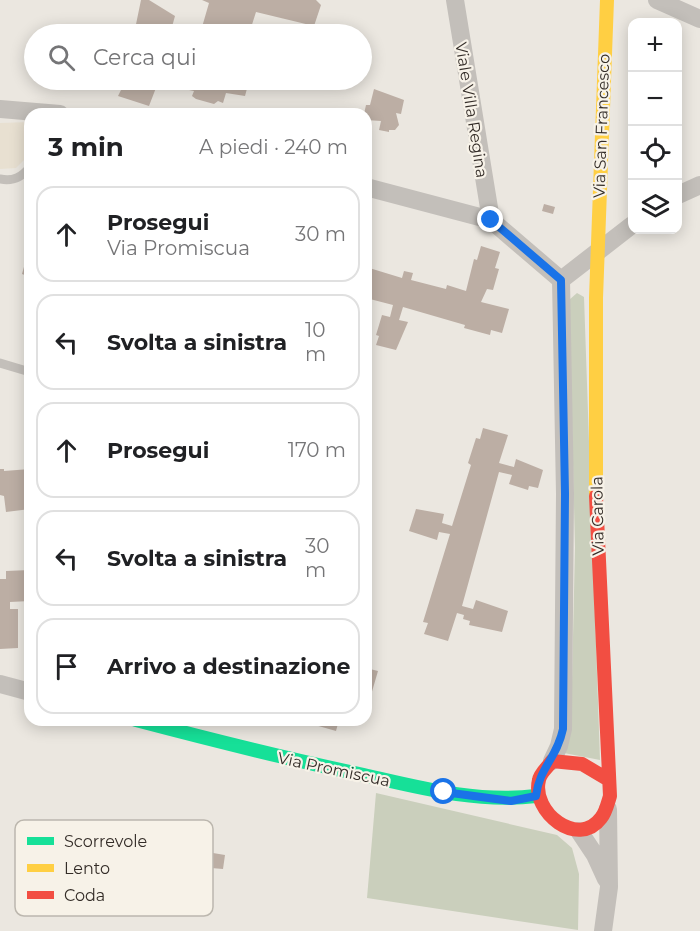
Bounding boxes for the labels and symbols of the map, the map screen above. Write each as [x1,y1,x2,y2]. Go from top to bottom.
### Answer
street label: Viale Villa Regina [451,41,492,179]
street label: Via San Francesco [589,54,614,198]
route end [477,206,503,232]
street label: Via Carola [587,476,608,556]
street label: Via Promiscua [276,748,392,791]
route start [430,778,456,804]
legend [15,820,213,916]
text: Scorrevole [64,832,147,851]
text: Lento [64,859,110,878]
text: Coda [64,886,105,905]

